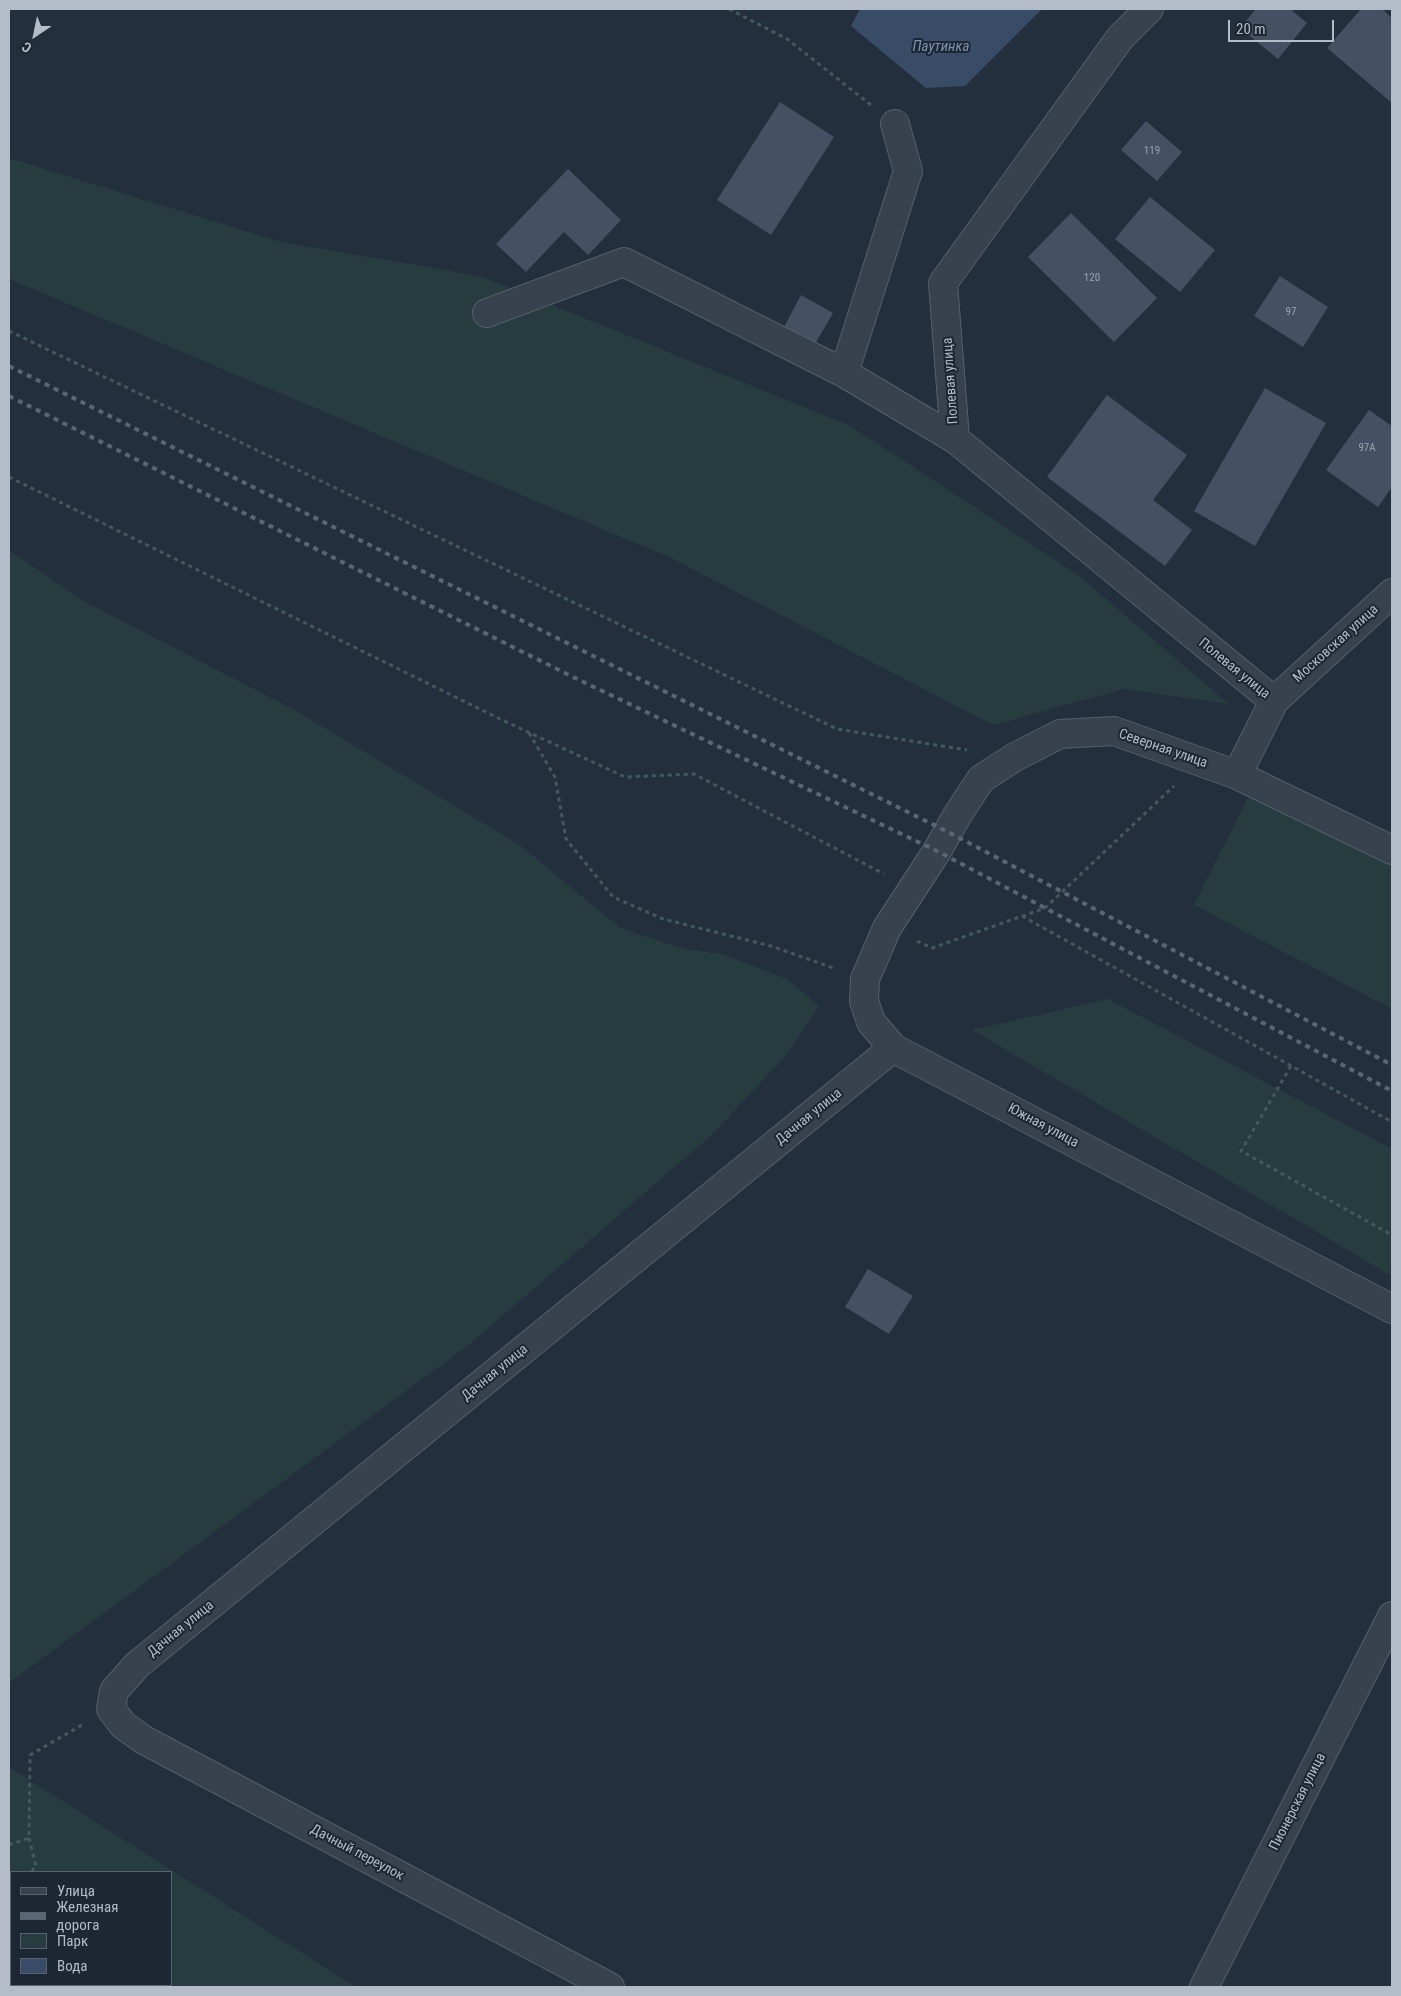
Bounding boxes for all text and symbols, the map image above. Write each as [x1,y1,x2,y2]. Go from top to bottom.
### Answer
north arrow [10,10,60,60]
scale bar [1231,10,1337,42]
text: 20 m [1236,20,1266,38]
water label: Паутинка [913,38,969,56]
text: С [19,39,34,56]
house number: 119 [1144,144,1160,158]
house number: 120 [1084,271,1100,285]
house number: 97 [1286,305,1296,319]
street label: Полевая улица [940,337,962,425]
house number: 97А [1358,441,1376,455]
street label: Московская улица [1290,601,1382,687]
street label: Полевая улица [1195,635,1273,703]
street label: Северная улица [1116,726,1210,772]
street label: Дачная улица [772,1085,846,1149]
street label: Южная улица [1005,1100,1081,1152]
street label: Дачная улица [458,1341,532,1405]
street label: Дачная улица [144,1597,218,1661]
street label: Пионерская улица [1266,1750,1330,1854]
street label: Дачный переулок [308,1821,406,1885]
legend [10,1871,172,1986]
text: Улица [57,1882,95,1900]
text: Железная дорога [56,1898,118,1934]
text: Парк [57,1932,88,1950]
text: Вода [57,1957,87,1975]

